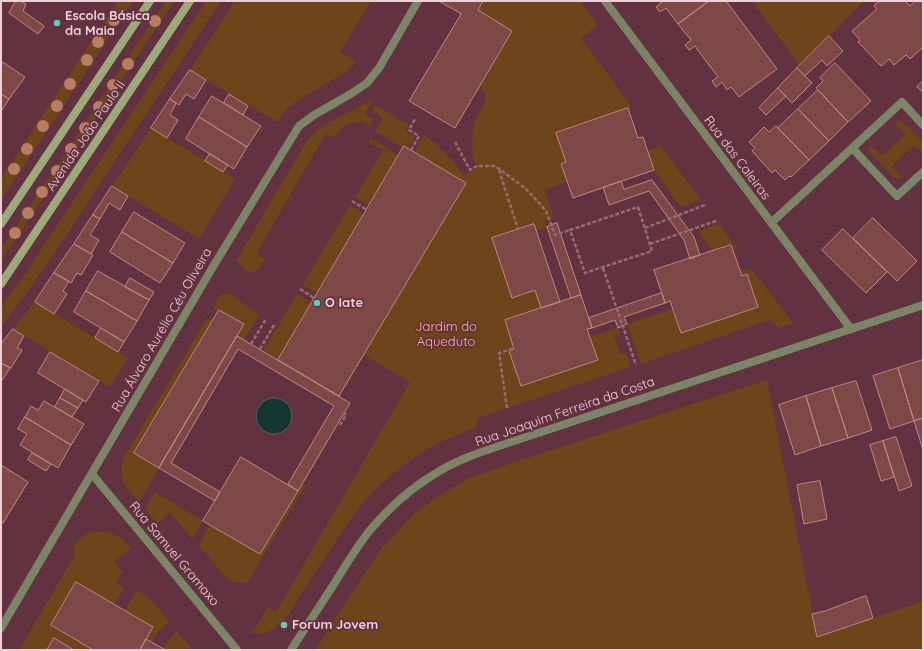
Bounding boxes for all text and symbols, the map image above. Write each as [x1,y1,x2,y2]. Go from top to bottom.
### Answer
place label: Escola Básica da Maia [65,8,150,39]
marker: Escola Básica da Maia [52,18,62,28]
street label: Avenida João Paulo II [43,78,129,194]
street label: Rua das Caleiras [700,113,774,203]
street label: Rua Álvaro Aurélio Céu Oliveira [109,245,215,415]
place label: O Iate [325,295,363,311]
marker: O Iate [312,298,322,308]
park label: Jardim do Aqueduto [415,319,477,350]
street label: Rua Joaquim Ferreira da Costa [473,374,657,450]
street label: Rua Samuel Gramaxo [126,499,222,609]
place label: Forum Jovem [292,617,378,633]
marker: Forum Jovem [279,620,289,630]

